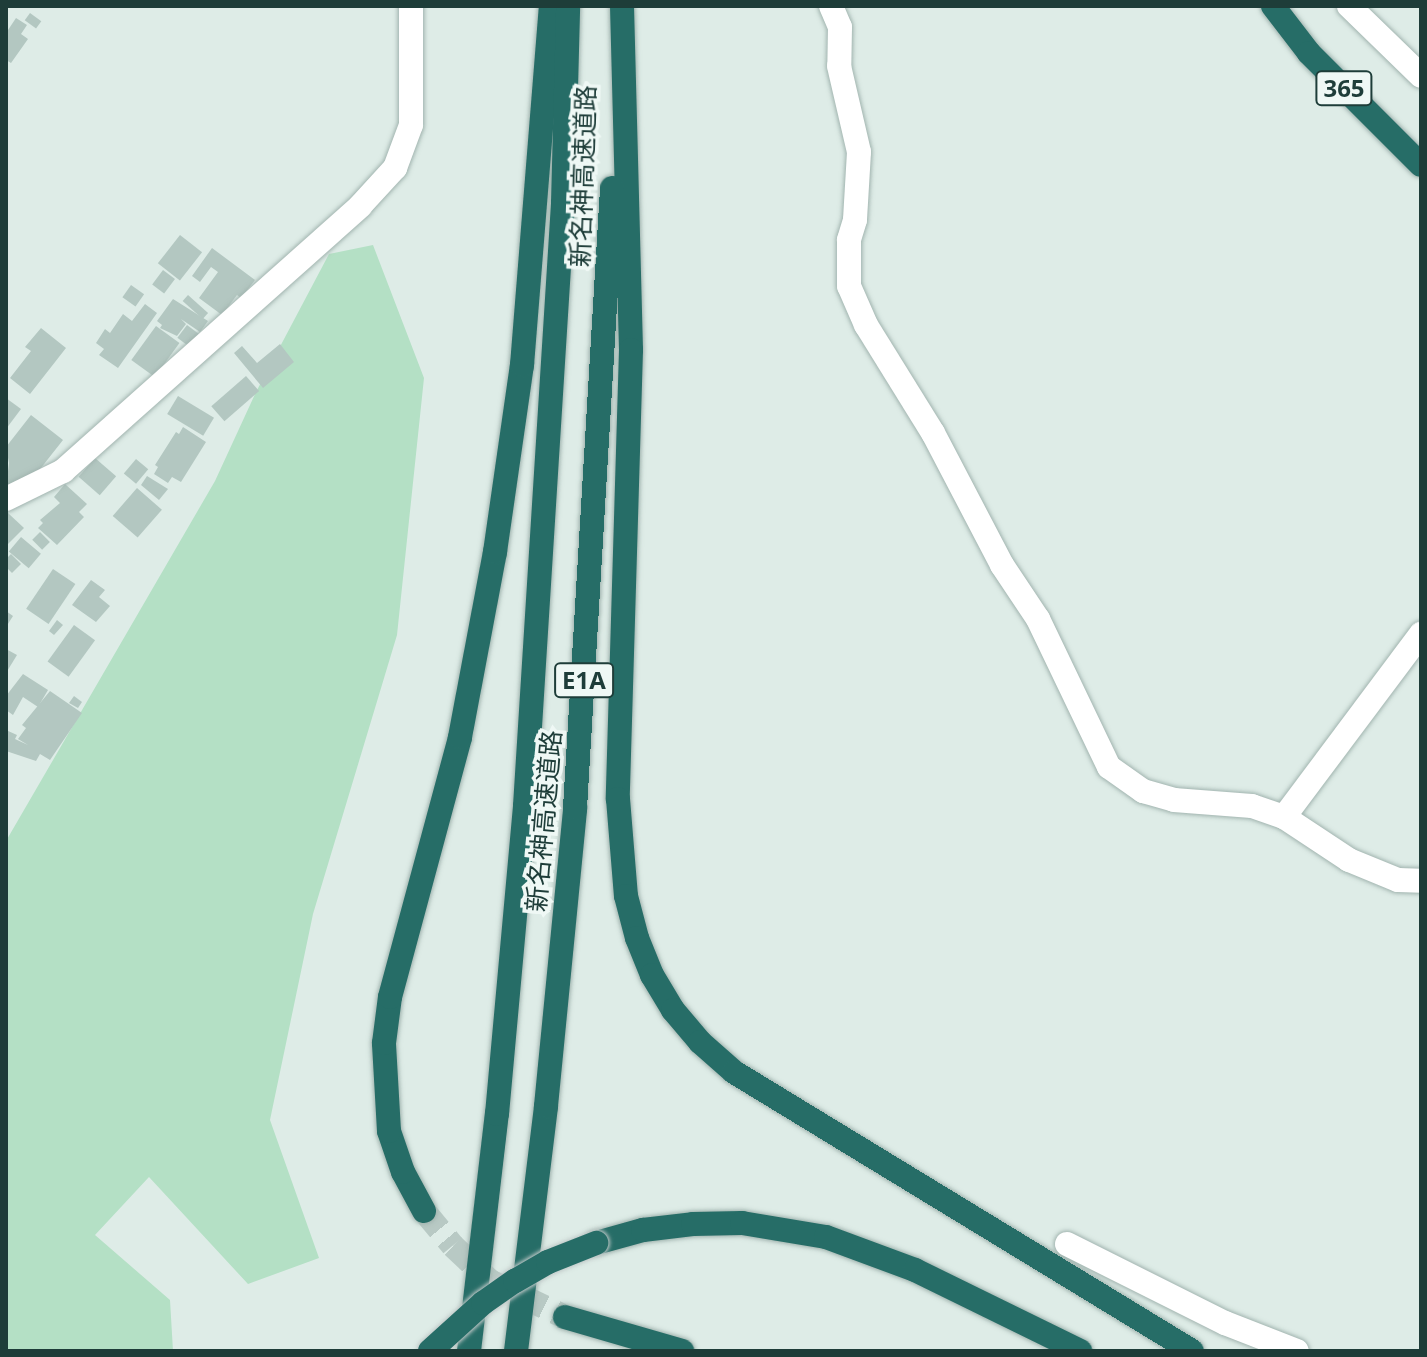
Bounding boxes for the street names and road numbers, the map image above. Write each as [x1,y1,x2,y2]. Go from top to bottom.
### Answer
road number: 365 [1314,68,1374,108]
street label: 新名神高速道路 [564,85,602,267]
road number: E1A [554,660,614,700]
street label: 新名神高速道路 [521,729,567,913]

